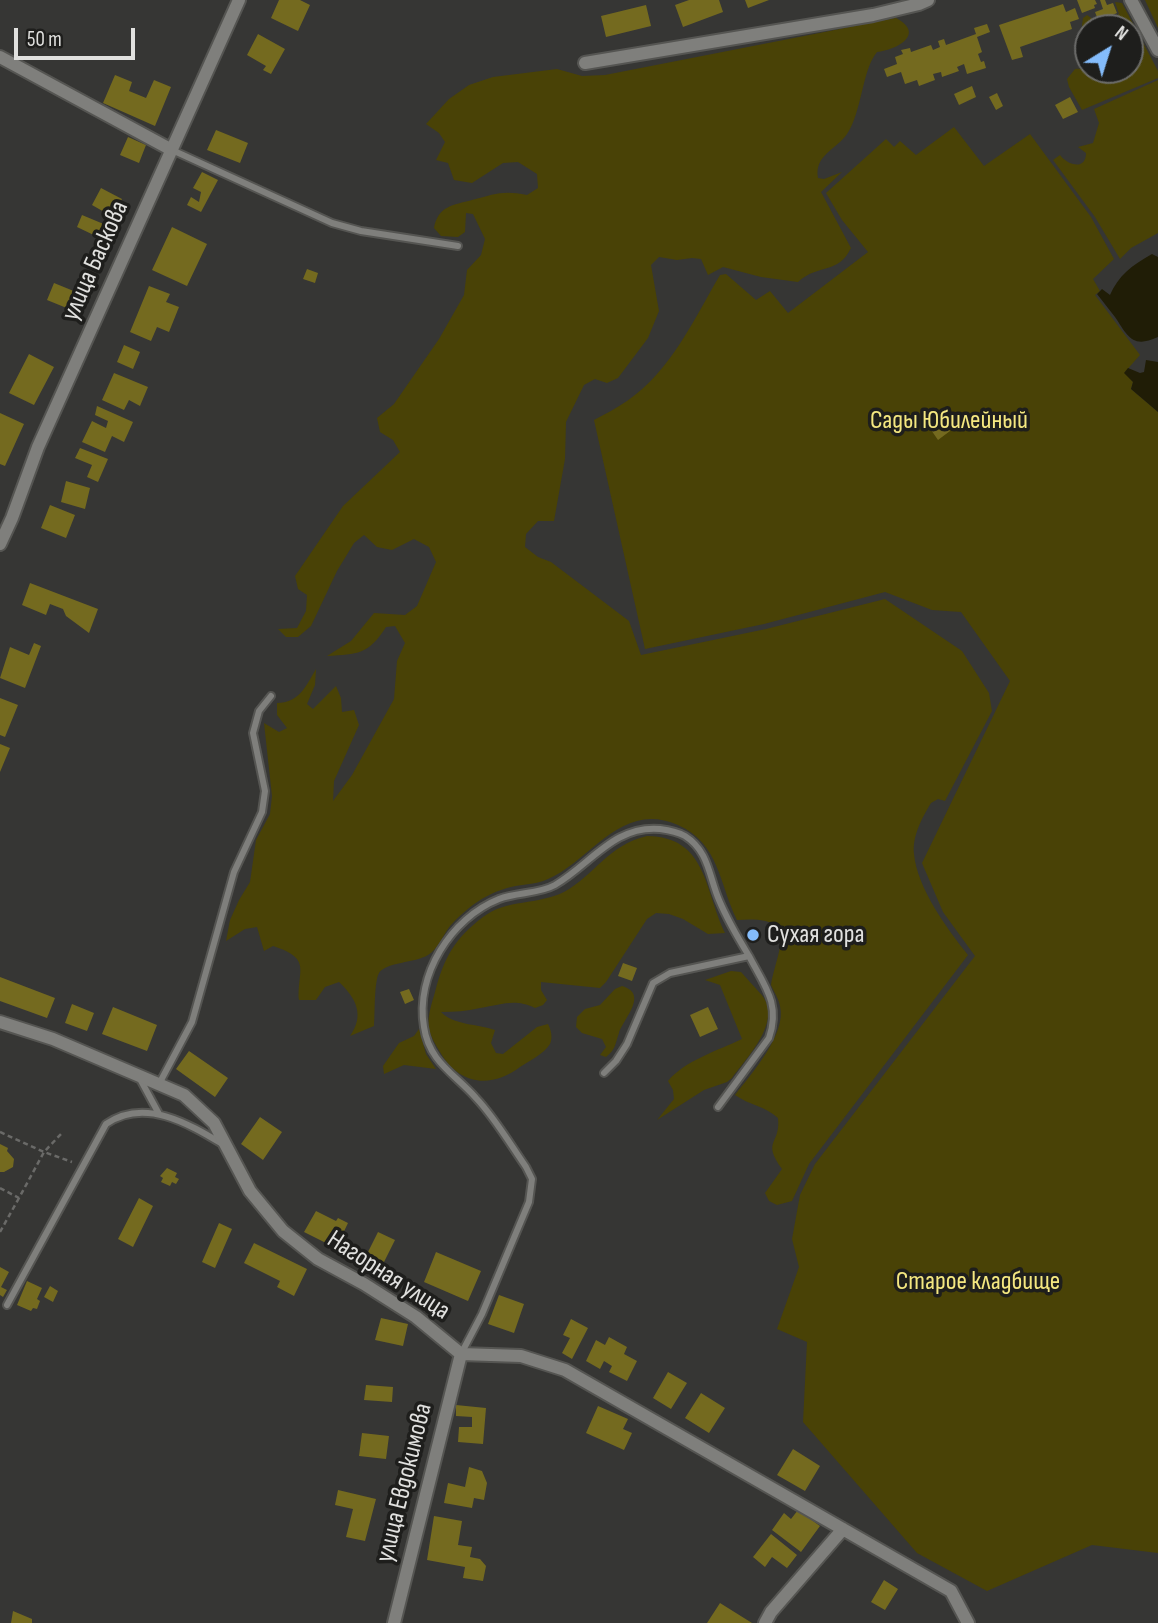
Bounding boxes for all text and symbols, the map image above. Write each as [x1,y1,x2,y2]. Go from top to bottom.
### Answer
scale bar [18,14,138,58]
north arrow [1074,14,1144,84]
text: N [1110,21,1132,46]
text: 50 m [27,27,62,52]
street label: улица Баскова [56,196,136,326]
park label: Сады Юбилейный [870,405,1028,437]
place label: Сухая гора [767,919,865,951]
marker: Сухая гора [745,927,761,943]
street label: Нагорная улица [321,1225,455,1327]
park label: Старое кладбище [896,1266,1060,1298]
street label: улица Евдокимова [370,1400,440,1566]

